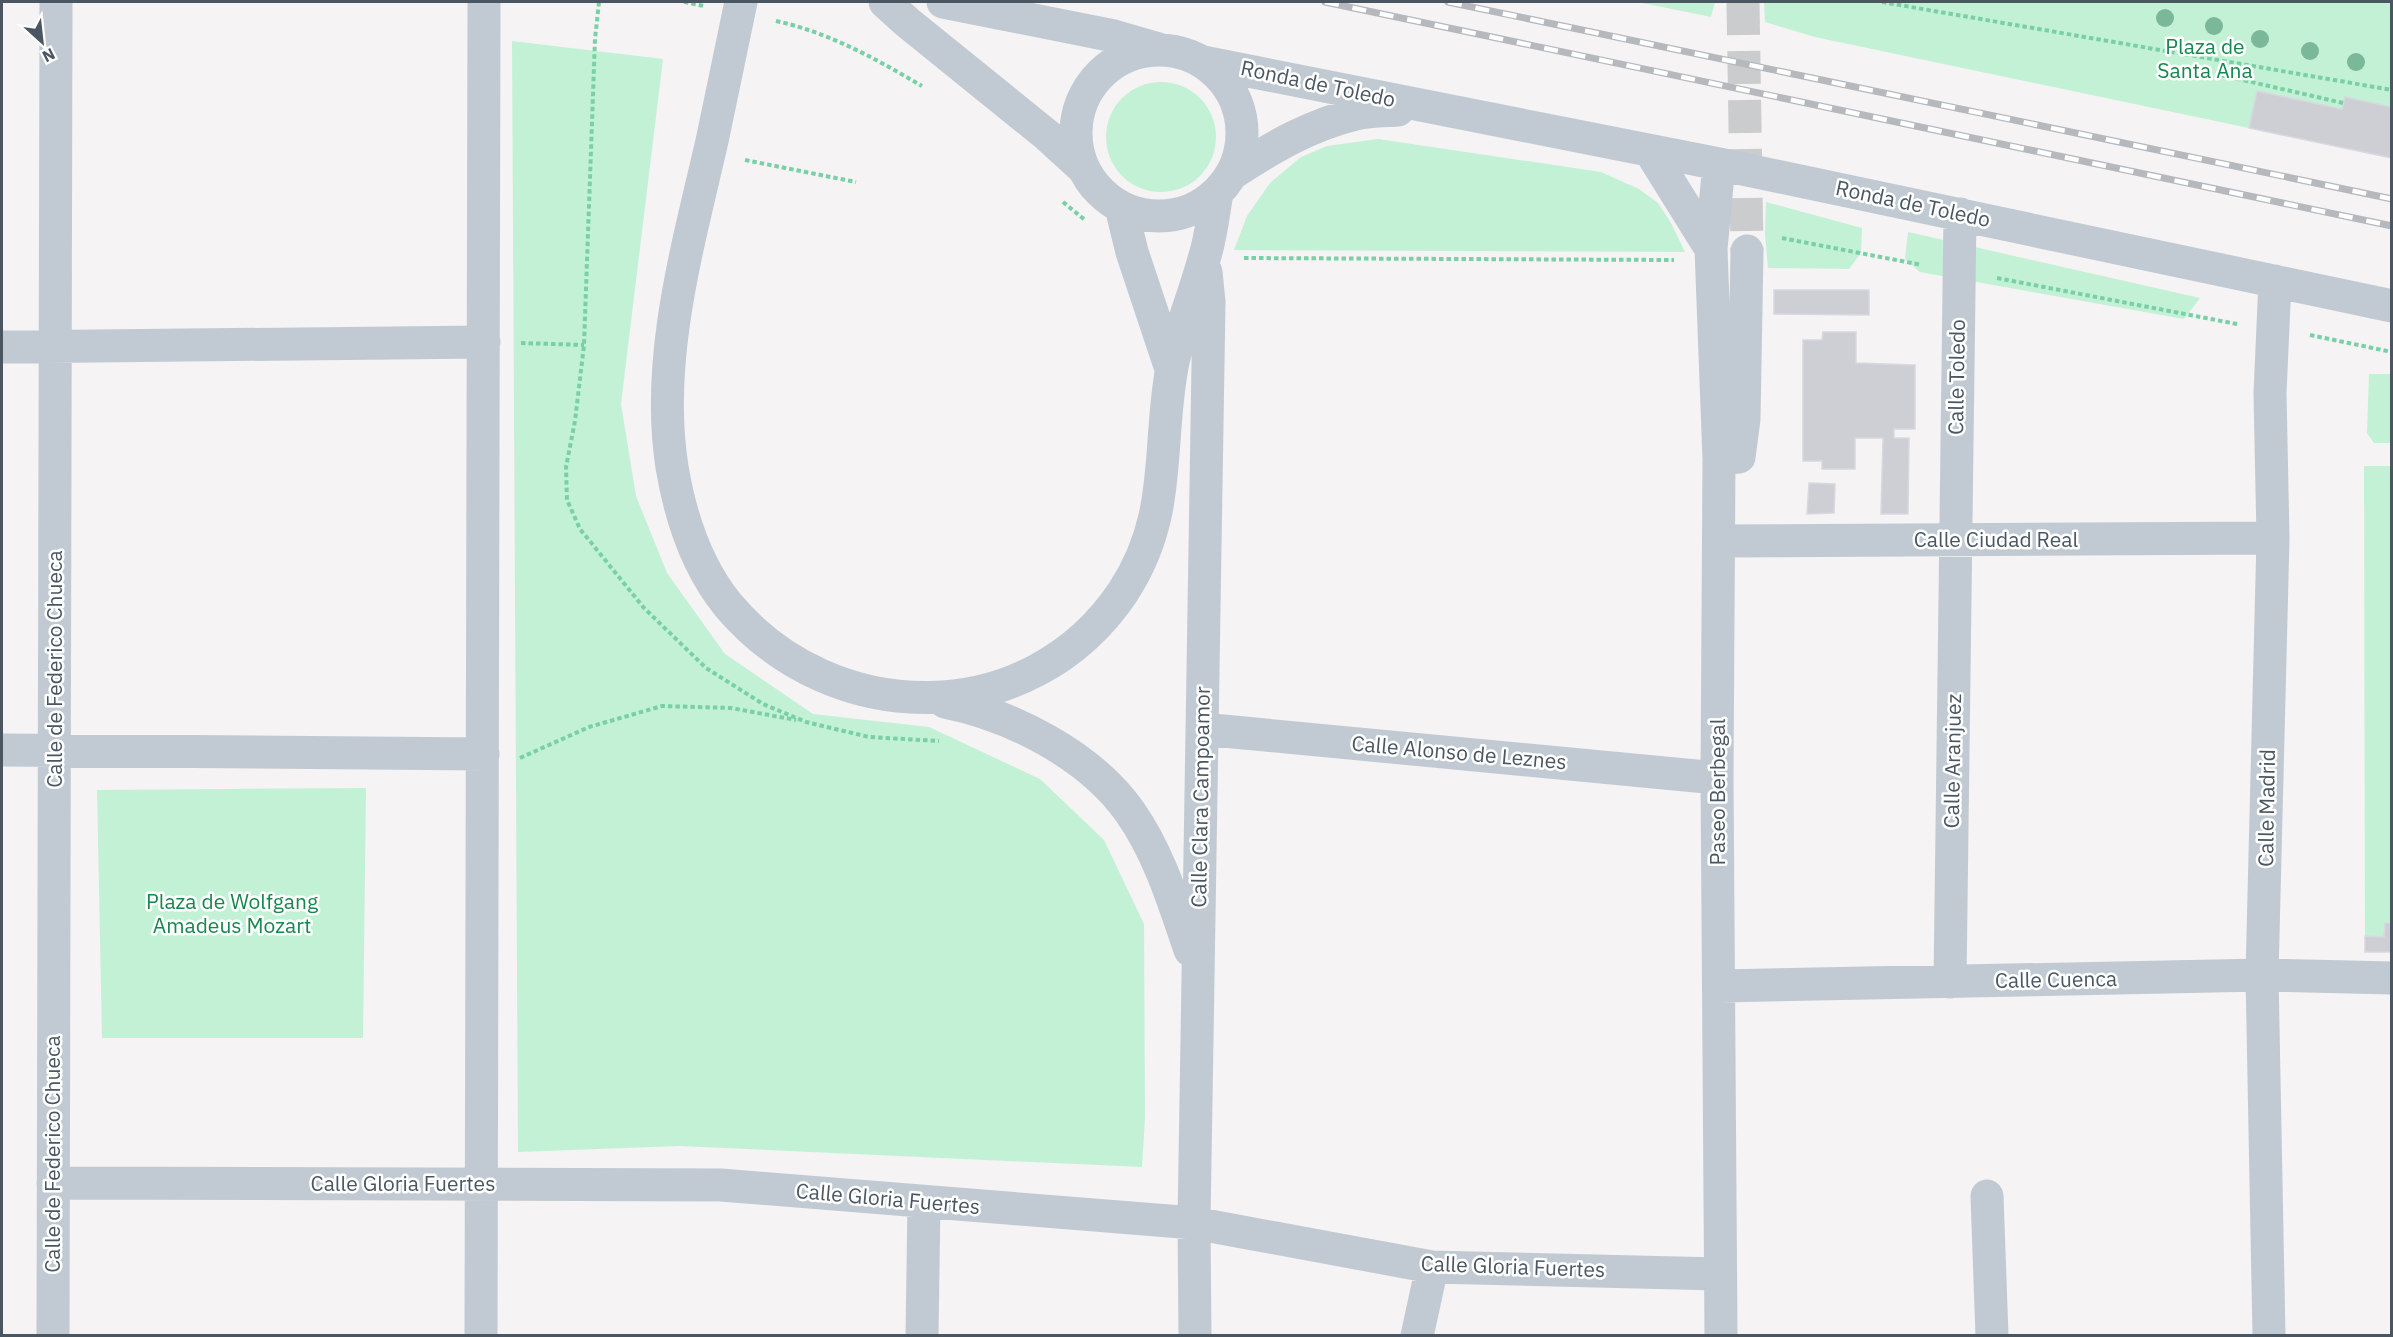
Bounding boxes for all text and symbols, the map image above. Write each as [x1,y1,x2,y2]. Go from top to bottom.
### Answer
north arrow [12,12,72,72]
park label: Plaza de Santa Ana [2157,32,2253,84]
text: N [39,44,59,67]
street label: Ronda de Toledo [1238,53,1398,113]
street label: Ronda de Toledo [1833,173,1993,233]
street label: Calle Toledo [1941,319,1971,435]
street label: Calle Ciudad Real [1914,525,2078,553]
street label: Calle de Federico Chueca [40,550,68,788]
street label: Calle Clara Campoamor [1184,686,1216,908]
street label: Calle Aranjuez [1937,693,1967,829]
street label: Paseo Berbegal [1703,718,1731,865]
street label: Calle Alonso de Leznes [1350,729,1568,775]
street label: Calle Madrid [2251,749,2281,867]
park label: Plaza de Wolfgang Amadeus Mozart [146,887,318,939]
street label: Calle Cuenca [1995,964,2117,994]
street label: Calle de Federico Chueca [38,1035,66,1273]
street label: Calle Gloria Fuertes [311,1169,495,1197]
street label: Calle Gloria Fuertes [795,1176,981,1220]
street label: Calle Gloria Fuertes [1420,1249,1606,1283]

